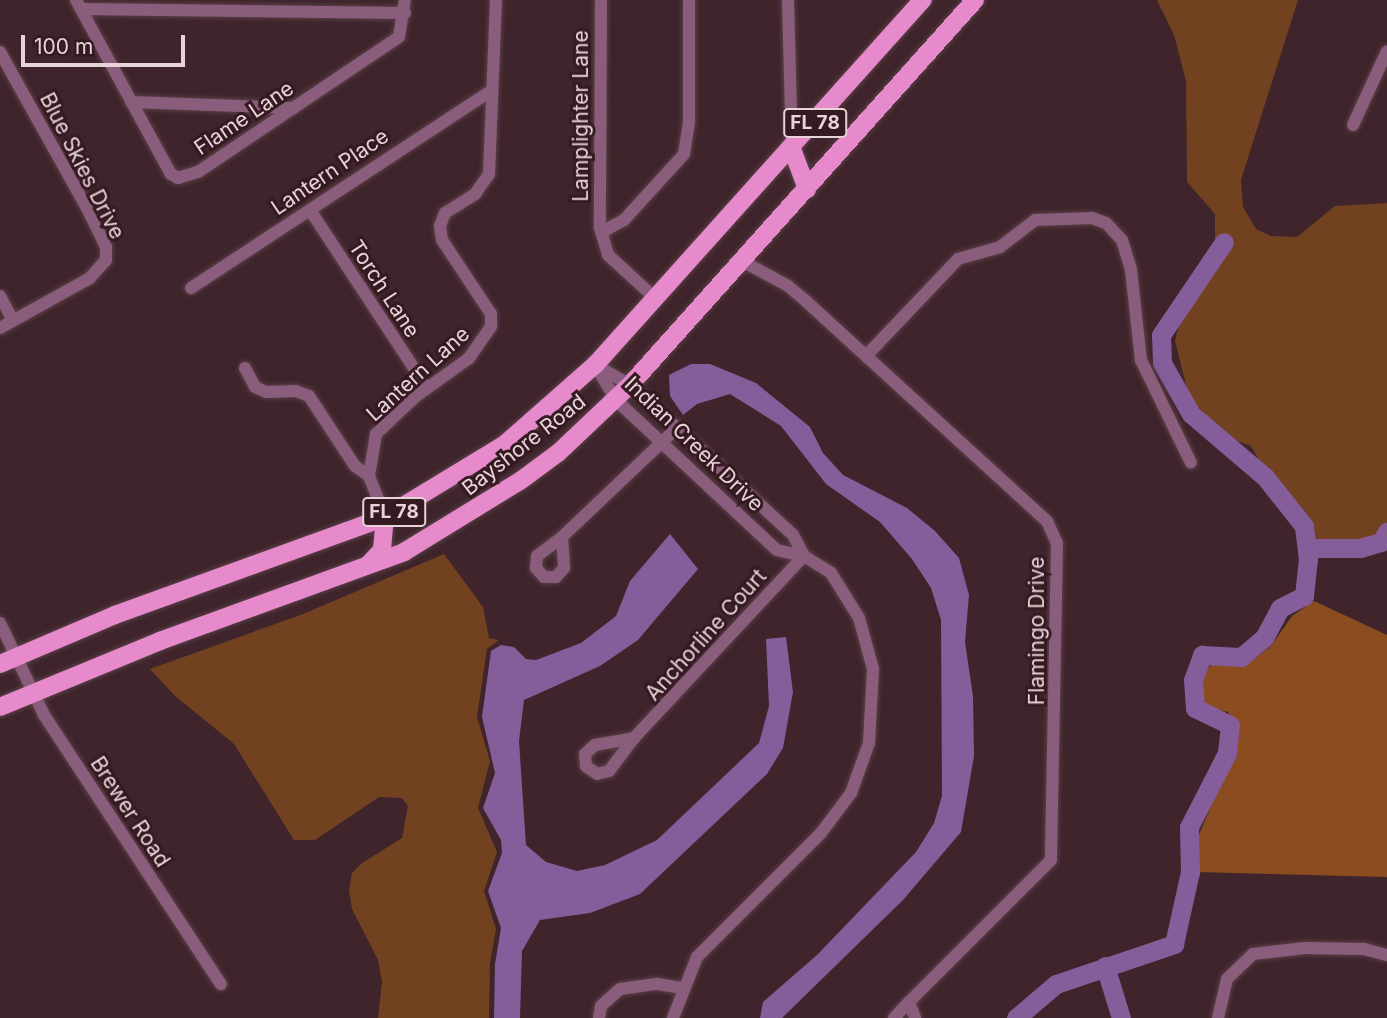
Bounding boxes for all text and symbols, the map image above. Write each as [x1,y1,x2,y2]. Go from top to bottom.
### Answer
scale bar [24,21,189,65]
street label: Lamplighter Lane [568,30,594,202]
text: 100 m [34,34,93,59]
street label: Flame Lane [190,76,298,160]
street label: Blue Skies Drive [34,89,130,243]
road number: FL 78 [782,108,848,139]
street label: Lantern Place [267,124,393,220]
street label: Torch Lane [343,236,425,342]
street label: Lantern Lane [361,321,475,427]
street label: Indian Creek Drive [619,371,769,517]
street label: Bayshore Road [457,389,591,501]
road number: FL 78 [361,496,427,527]
street label: Flamingo Drive [1024,557,1050,705]
street label: Anchorline Court [640,564,772,706]
street label: Brewer Road [85,752,175,872]

